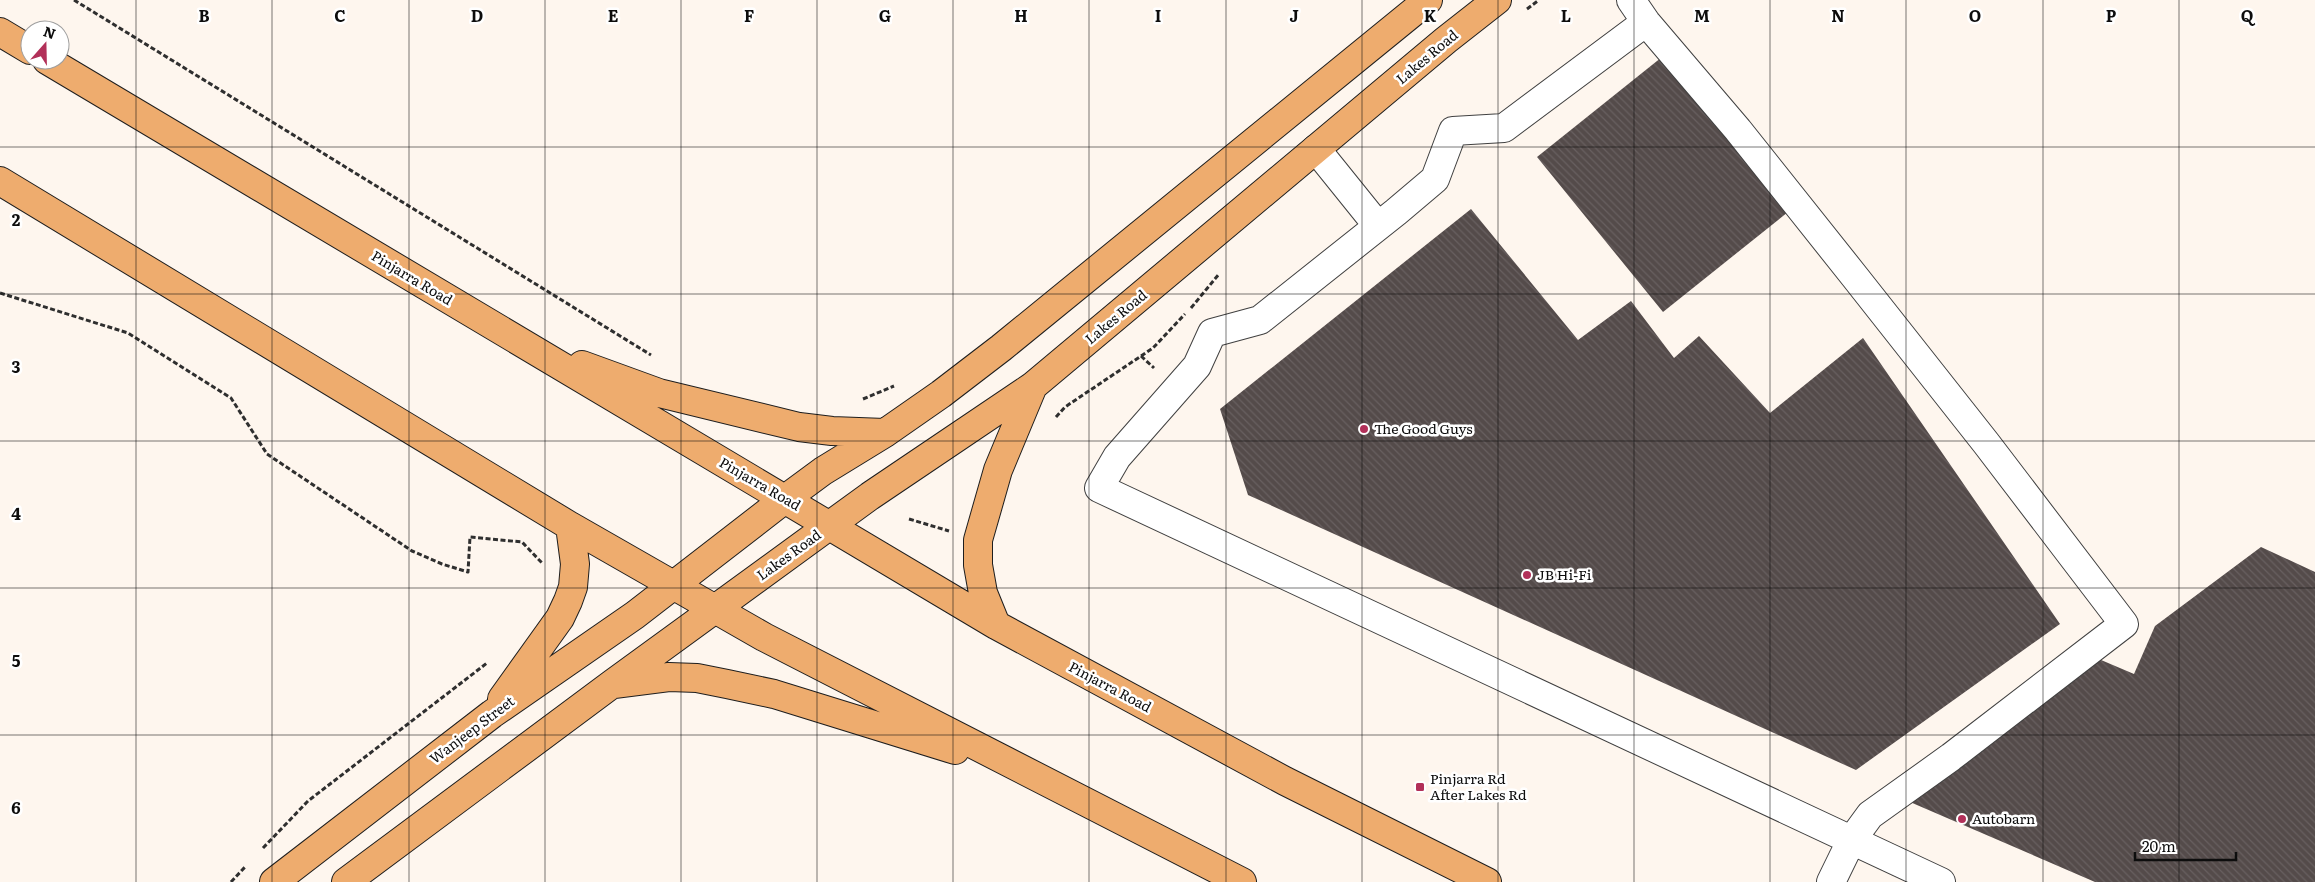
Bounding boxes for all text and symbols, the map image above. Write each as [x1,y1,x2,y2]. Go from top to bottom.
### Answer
text: B [198,3,210,27]
text: C [334,3,346,27]
text: D [471,3,483,27]
text: E [608,3,619,27]
text: F [744,3,754,27]
text: G [879,3,891,27]
text: H [1014,3,1028,27]
text: I [1155,3,1161,27]
text: J [1289,3,1299,27]
text: K [1424,3,1437,27]
text: L [1561,3,1571,27]
text: M [1694,3,1710,27]
text: N [1831,3,1845,27]
text: O [1969,3,1981,27]
text: P [2106,3,2117,27]
text: Q [2241,3,2256,27]
north arrow [20,20,70,70]
text: N [41,20,59,43]
street label: Lakes Road [1391,24,1462,88]
text: 2 [12,207,21,231]
street label: Pinjarra Road [368,245,457,309]
street label: Lakes Road [1080,284,1151,348]
text: 3 [12,354,21,378]
place label: The Good Guys [1374,418,1473,438]
marker: The Good Guys [1358,423,1370,435]
street label: Pinjarra Road [716,452,805,515]
text: 4 [11,501,21,525]
street label: Lakes Road [752,524,825,584]
place label: JB Hi-Fi [1537,564,1592,584]
marker: JB Hi-Fi [1521,569,1533,581]
text: 5 [12,648,21,672]
street label: Pinjarra Road [1065,656,1156,717]
street label: Wanjeep Street [425,690,518,768]
place label: Pinjarra Rd After Lakes Rd [1430,768,1527,804]
marker: Pinjarra Rd After Lakes Rd [1414,781,1426,793]
text: 6 [11,795,21,819]
place label: Autobarn [1972,808,2035,828]
marker: Autobarn [1956,813,1968,825]
scale bar [2135,830,2236,862]
text: 20 m [2142,834,2176,857]

